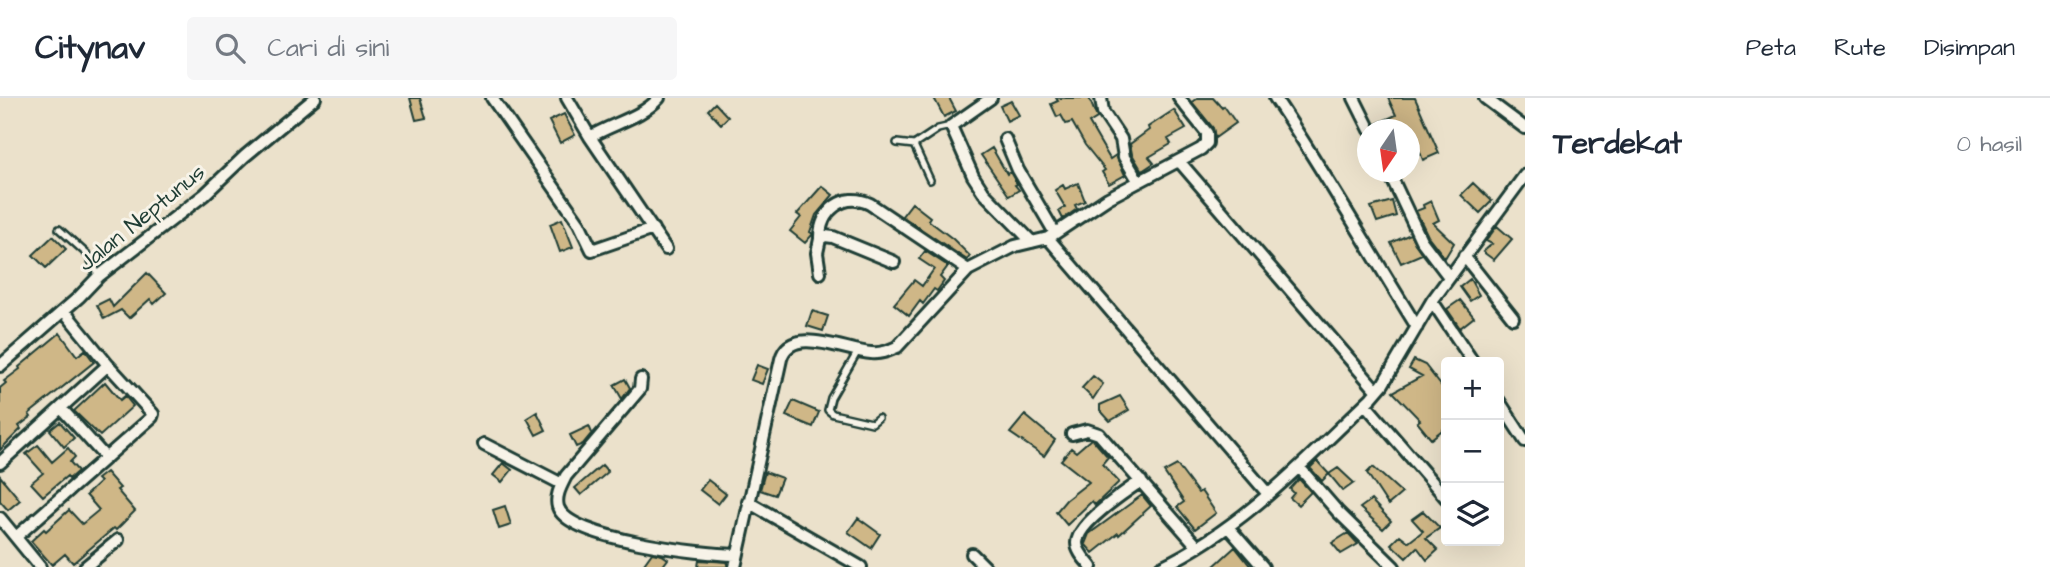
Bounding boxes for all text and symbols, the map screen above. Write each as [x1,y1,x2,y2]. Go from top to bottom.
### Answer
search box [187,17,677,80]
text: Citynav [35,25,145,71]
icon: search [211,29,249,67]
text: Cari di sini [267,30,389,66]
text: Peta [1746,31,1796,65]
text: Rute [1834,31,1886,65]
text: Disimpan [1924,31,2015,65]
north arrow [1357,119,1420,182]
text: Terdekat [1553,123,1682,165]
text: 0 hasil [1957,128,2022,160]
street label: Jalan Neptunus [71,156,212,279]
map controls [1441,357,1504,546]
button: + [1441,357,1504,420]
button: − [1441,420,1504,483]
button: layers [1441,483,1504,546]

